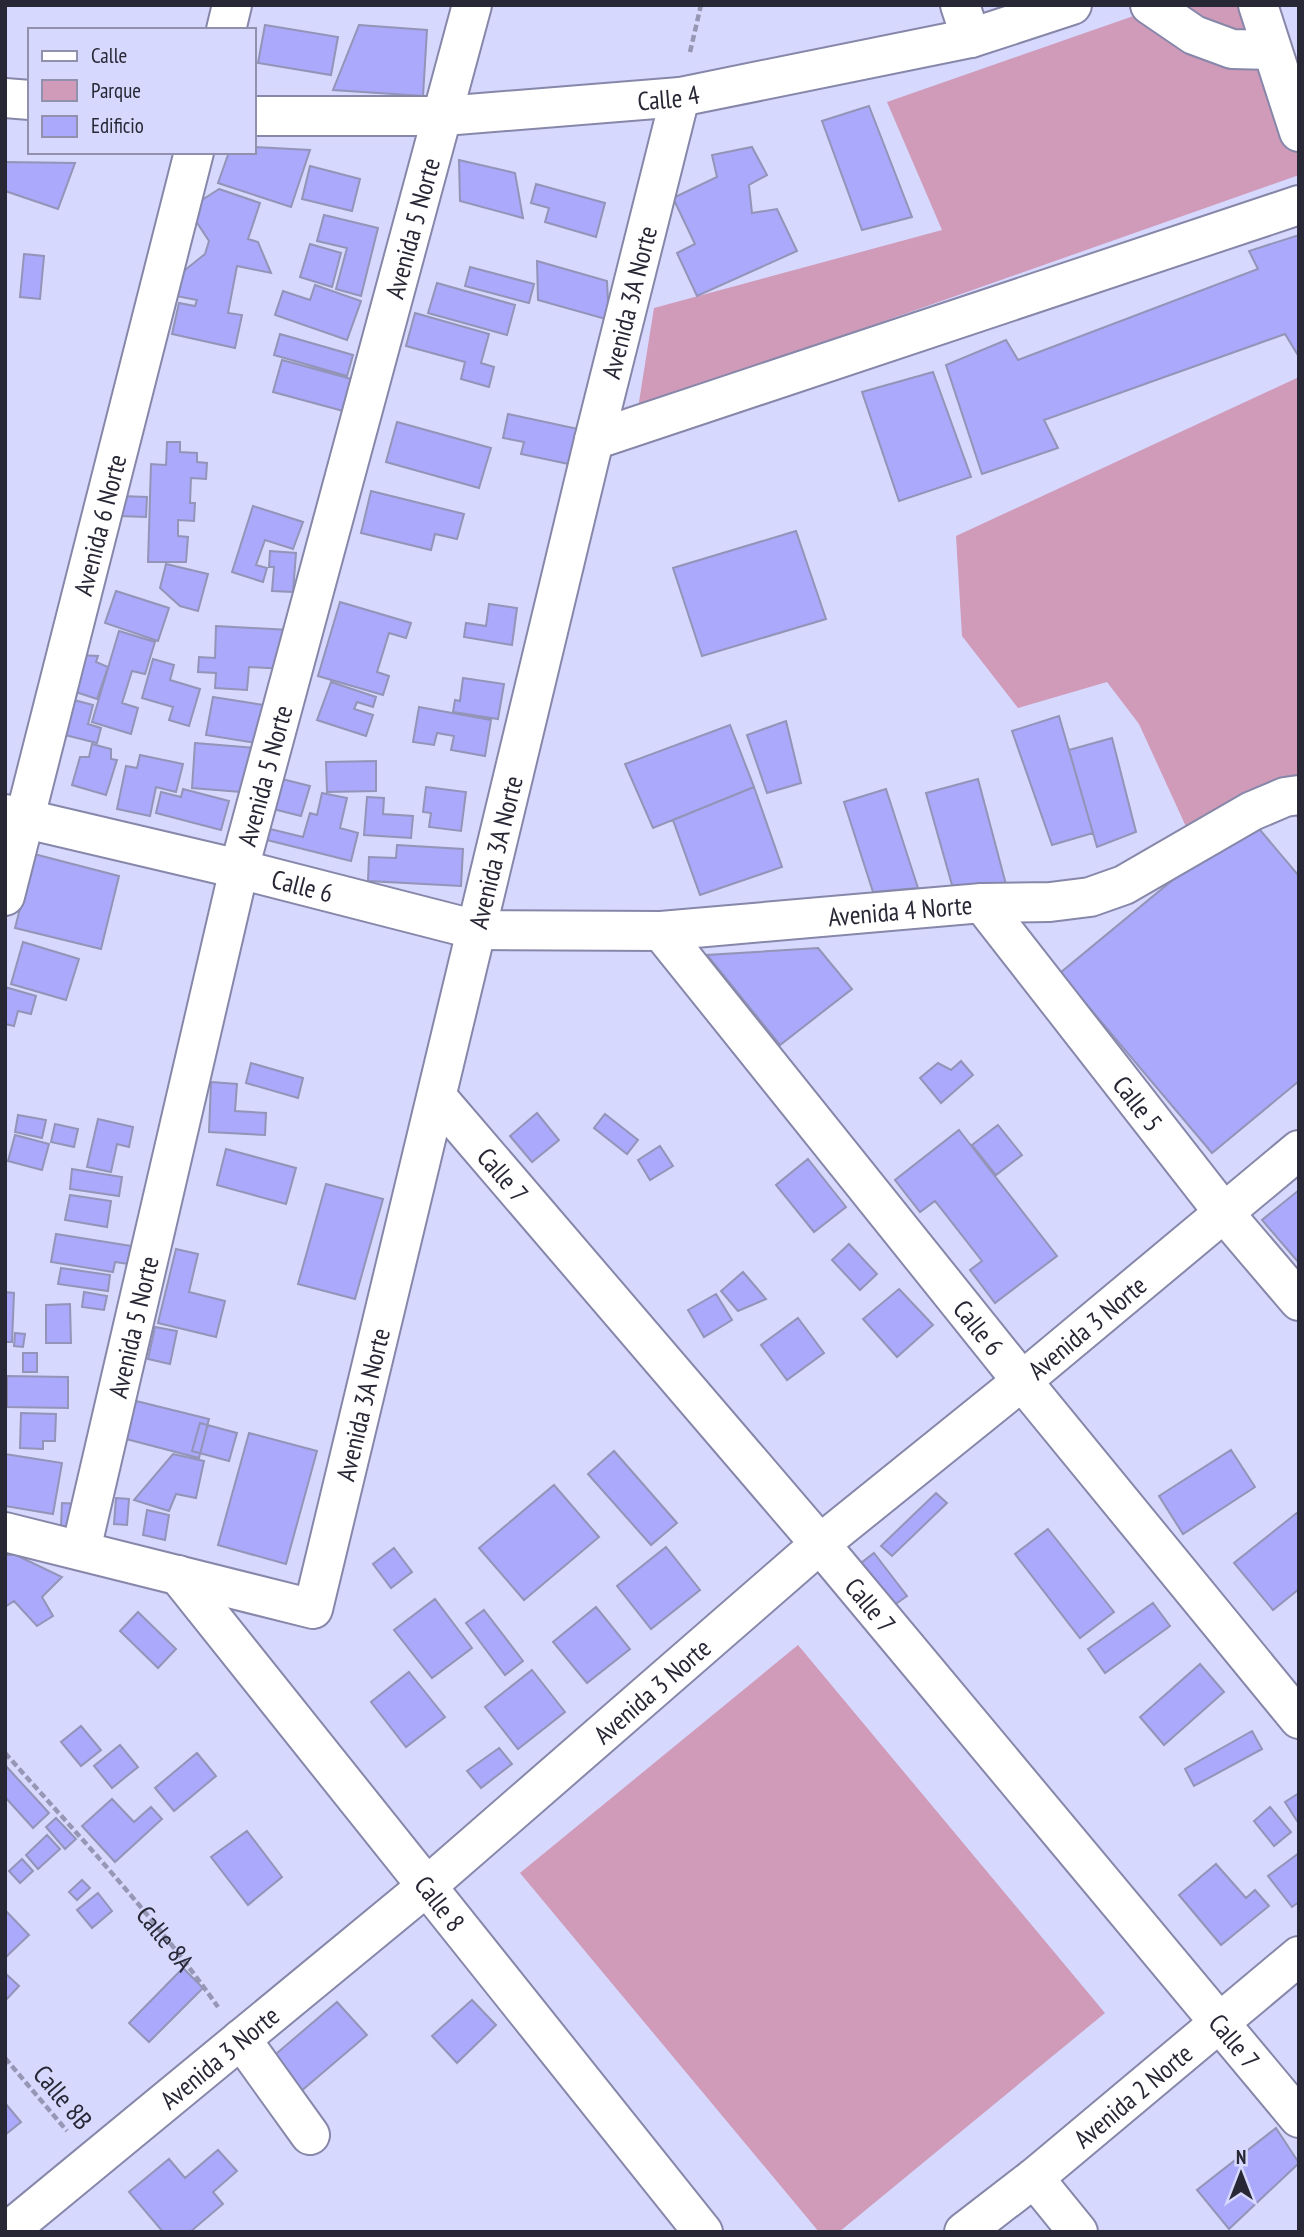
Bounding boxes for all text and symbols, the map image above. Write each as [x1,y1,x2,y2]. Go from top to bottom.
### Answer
legend [28,28,256,154]
text: Calle [91,42,127,69]
text: Parque [91,77,141,104]
street label: Calle 4 [636,77,702,117]
text: Edificio [91,112,144,139]
street label: Avenida 5 Norte [377,154,447,302]
street label: Avenida 3A Norte [594,222,664,382]
street label: Avenida 6 Norte [66,451,133,599]
street label: Avenida 5 Norte [229,701,299,849]
street label: Avenida 3A Norte [461,772,529,932]
street label: Calle 6 [268,862,337,909]
street label: Avenida 4 Norte [827,887,973,933]
street label: Calle 5 [1106,1069,1170,1138]
street label: Calle 7 [471,1140,536,1209]
street label: Avenida 5 Norte [100,1253,165,1401]
street label: Avenida 3 Norte [1021,1268,1153,1386]
street label: Calle 6 [947,1293,1011,1362]
street label: Avenida 3A Norte [328,1325,396,1484]
street label: Calle 7 [838,1571,903,1639]
street label: Avenida 3 Norte [586,1631,717,1750]
street label: Calle 8 [408,1869,472,1938]
street label: Calle 8A [130,1898,202,1978]
street label: Avenida 3 Norte [153,1998,286,2116]
street label: Calle 7 [1202,2007,1267,2075]
street label: Avenida 2 Norte [1067,2036,1199,2154]
street label: Calle 8B [26,2058,100,2136]
north arrow [1206,2139,1276,2209]
text: N [1236,2145,1246,2169]

